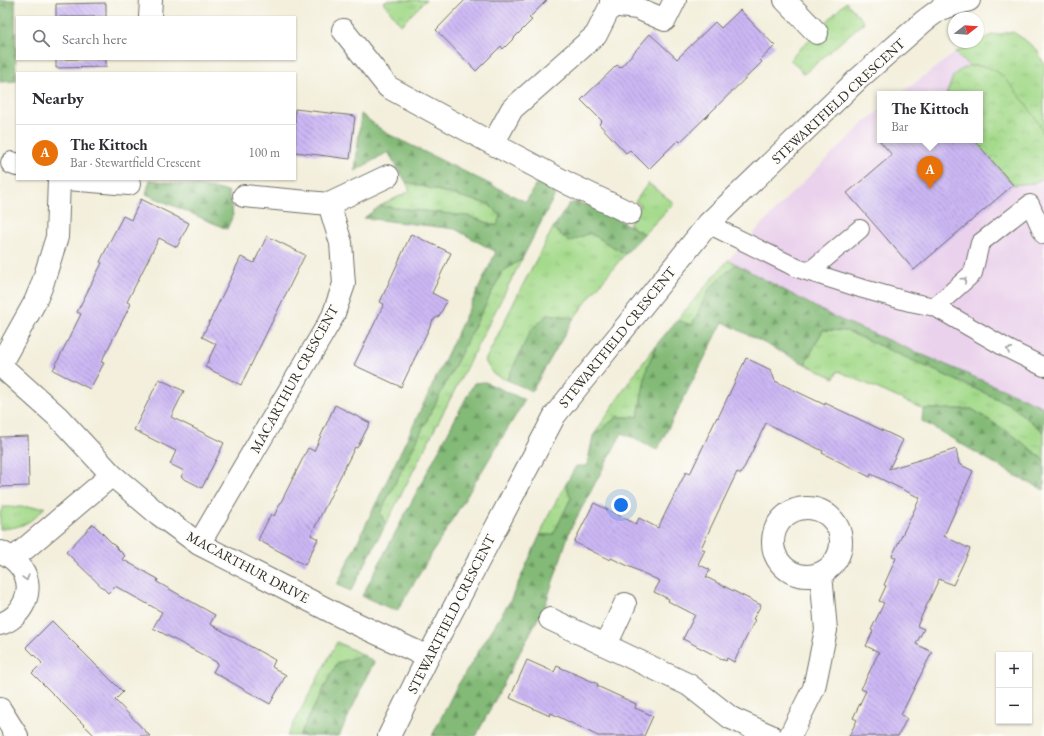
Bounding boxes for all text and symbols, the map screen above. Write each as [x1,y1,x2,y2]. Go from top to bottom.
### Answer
north arrow [948,12,984,48]
search box [16,16,296,60]
icon: search [30,27,52,49]
text: Search here [62,29,127,48]
street label: STEWARTFIELD CRESCENT [767,34,909,168]
text: Nearby [32,87,84,109]
popup [877,91,983,143]
text: The Kittoch [891,99,969,118]
text: Bar [891,118,908,135]
text: The Kittoch [70,135,148,154]
text: A [40,144,50,161]
text: 100 m [249,144,280,161]
text: Bar · Stewartfield Crescent [70,154,200,171]
pin: A [917,156,943,189]
street label: STEWARTFIELD CRESCENT [554,262,680,411]
one-way arrow [959,278,967,285]
street label: MACARTHUR CRESCENT [246,301,343,456]
one-way arrow [1006,347,1013,354]
your location [611,495,631,515]
street label: MACARTHUR DRIVE [183,527,313,607]
street label: STEWARTFIELD CRESCENT [403,531,499,697]
one-way arrow [21,575,30,582]
map controls [996,652,1032,724]
button: + [996,652,1032,688]
button: − [996,688,1032,724]

